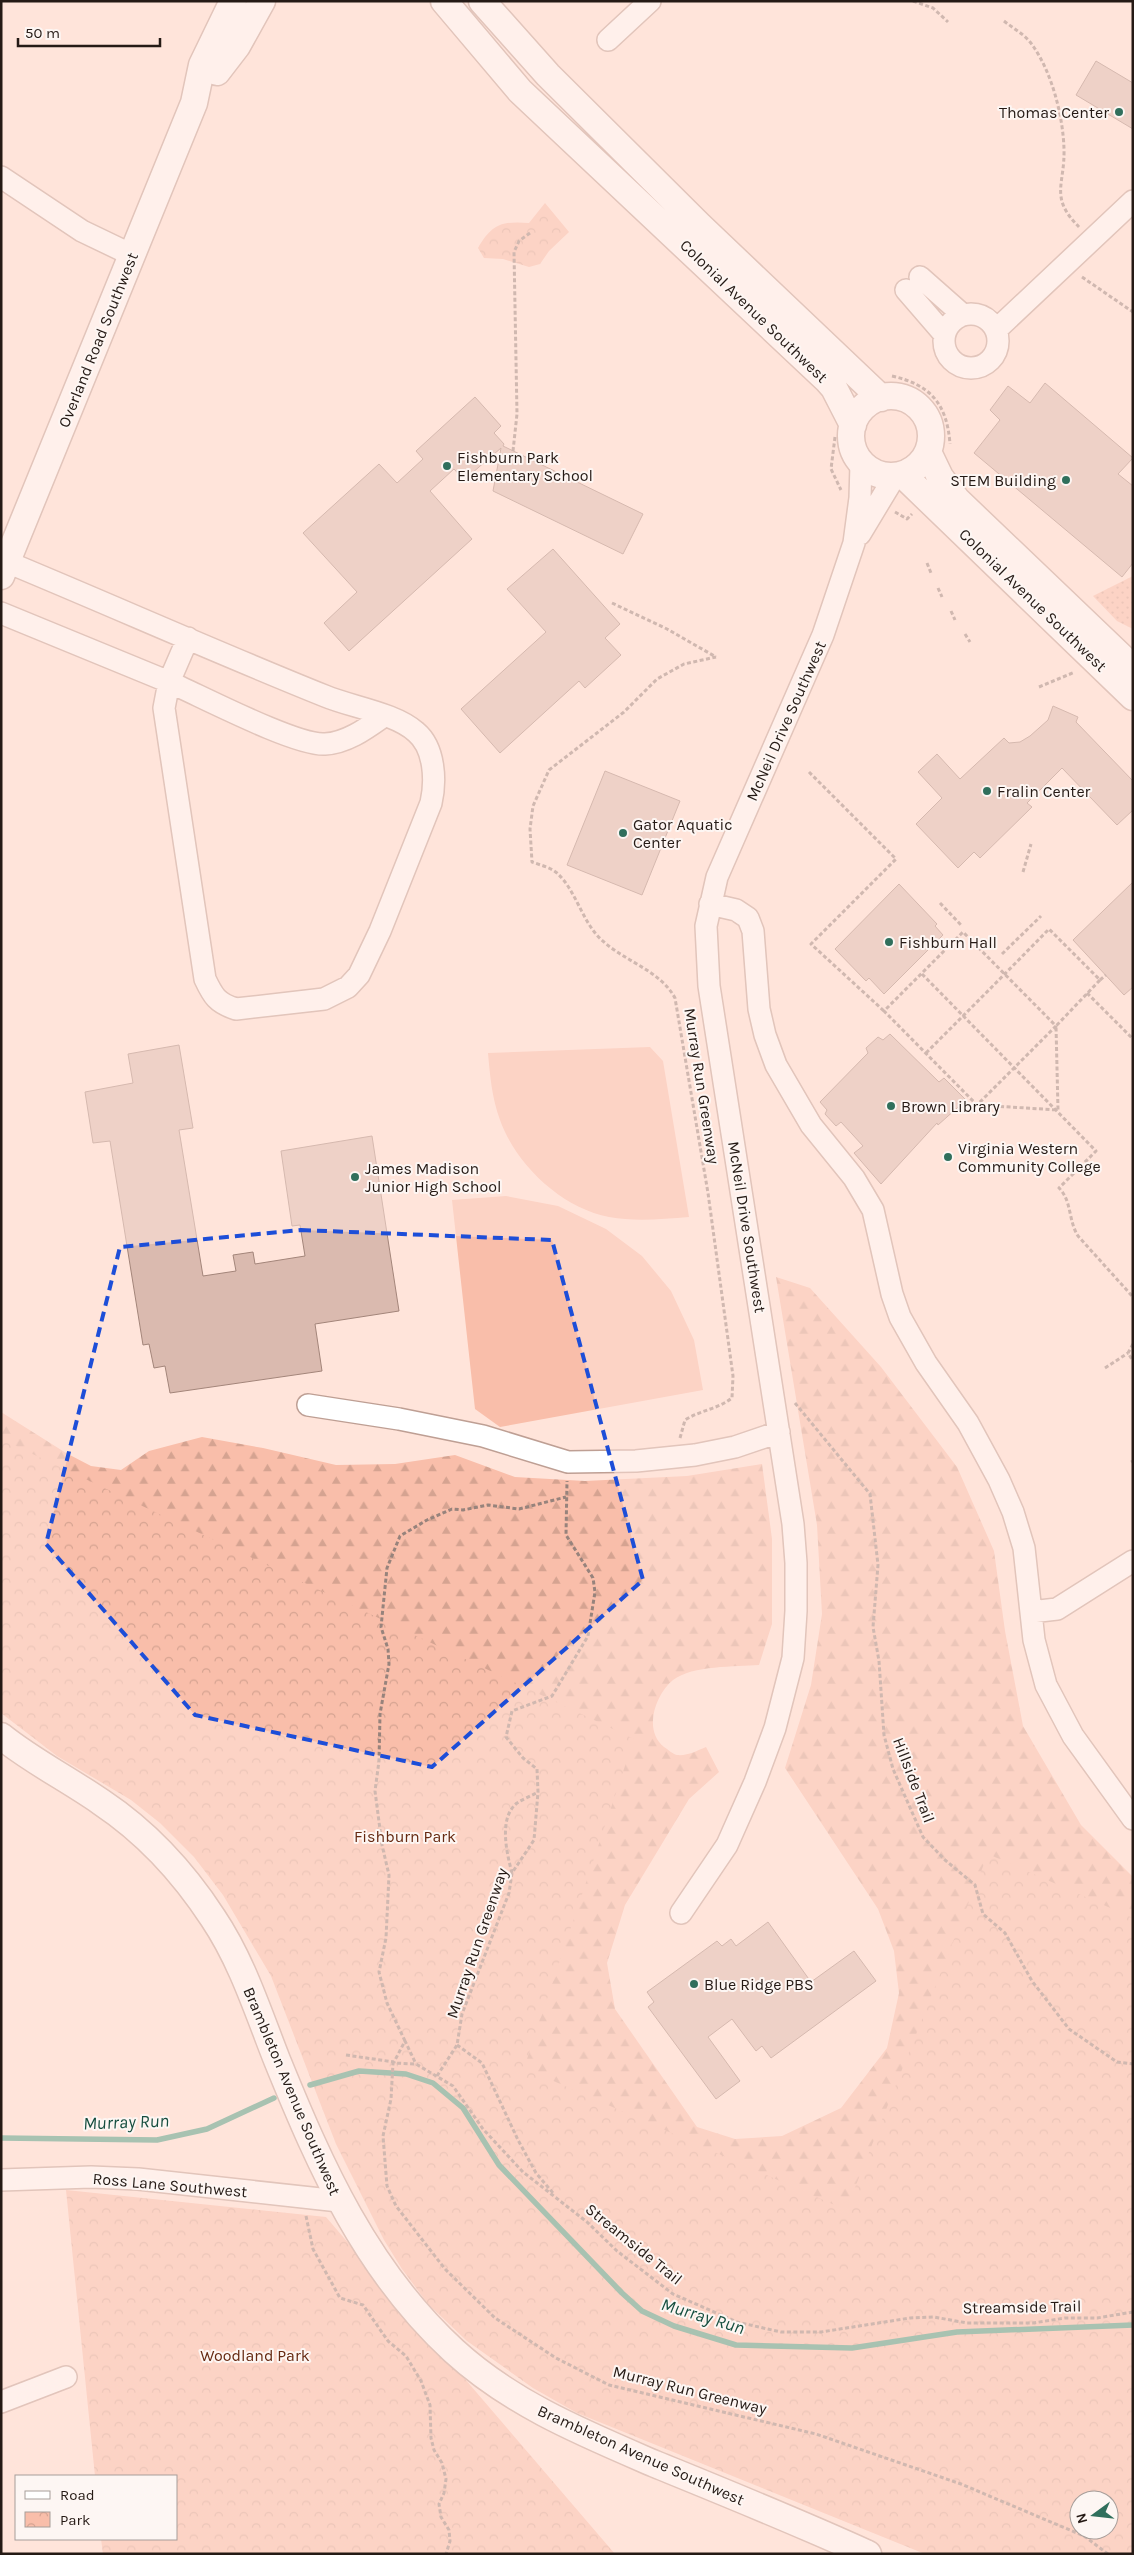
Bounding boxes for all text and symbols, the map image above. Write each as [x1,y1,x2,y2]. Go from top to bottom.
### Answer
scale bar [18,15,160,47]
text: 50 m [25,24,60,42]
place label: Thomas Center [999,103,1109,122]
marker: Thomas Center [1113,106,1125,118]
street label: Colonial Avenue Southwest [676,235,832,387]
street label: Overland Road Southwest [54,250,142,430]
place label: Fishburn Park Elementary School [457,448,593,485]
marker: Fishburn Park Elementary School [441,460,453,472]
place label: STEM Building [950,471,1056,490]
marker: STEM Building [1060,474,1072,486]
street label: Colonial Avenue Southwest [955,524,1111,676]
street label: McNeil Drive Southwest [742,638,830,804]
place label: Fralin Center [997,782,1091,801]
marker: Fralin Center [981,785,993,797]
place label: Gator Aquatic Center [633,815,733,852]
marker: Gator Aquatic Center [617,827,629,839]
place label: Fishburn Hall [899,933,997,952]
marker: Fishburn Hall [883,936,895,948]
street label: Murray Run Greenway [680,1007,724,1166]
place label: Brown Library [901,1097,1001,1116]
marker: Brown Library [885,1100,897,1112]
place label: Virginia Western Community College [958,1139,1101,1176]
street label: McNeil Drive Southwest [724,1140,770,1314]
marker: Virginia Western Community College [942,1151,954,1163]
place label: James Madison Junior High School [365,1159,501,1196]
marker: James Madison Junior High School [349,1171,361,1183]
street label: Hillside Trail [889,1735,939,1825]
park label: Fishburn Park [354,1827,456,1846]
street label: Murray Run Greenway [442,1865,512,2021]
place label: Blue Ridge PBS [704,1975,814,1994]
marker: Blue Ridge PBS [688,1978,700,1990]
street label: Brambleton Avenue Southwest [239,1984,345,2198]
water label: Murray Run [83,2110,169,2134]
street label: Ross Lane Southwest [92,2169,248,2201]
street label: Streamside Trail [582,2199,686,2289]
water label: Murray Run [659,2293,747,2339]
street label: Streamside Trail [962,2296,1082,2318]
park label: Woodland Park [200,2346,310,2365]
street label: Murray Run Greenway [611,2362,769,2418]
street label: Brambleton Avenue Southwest [535,2401,747,2509]
legend [15,2475,178,2540]
text: Road [60,2486,95,2504]
north arrow [1069,2490,1119,2540]
text: Park [60,2511,90,2529]
text: N [1072,2511,1091,2525]

